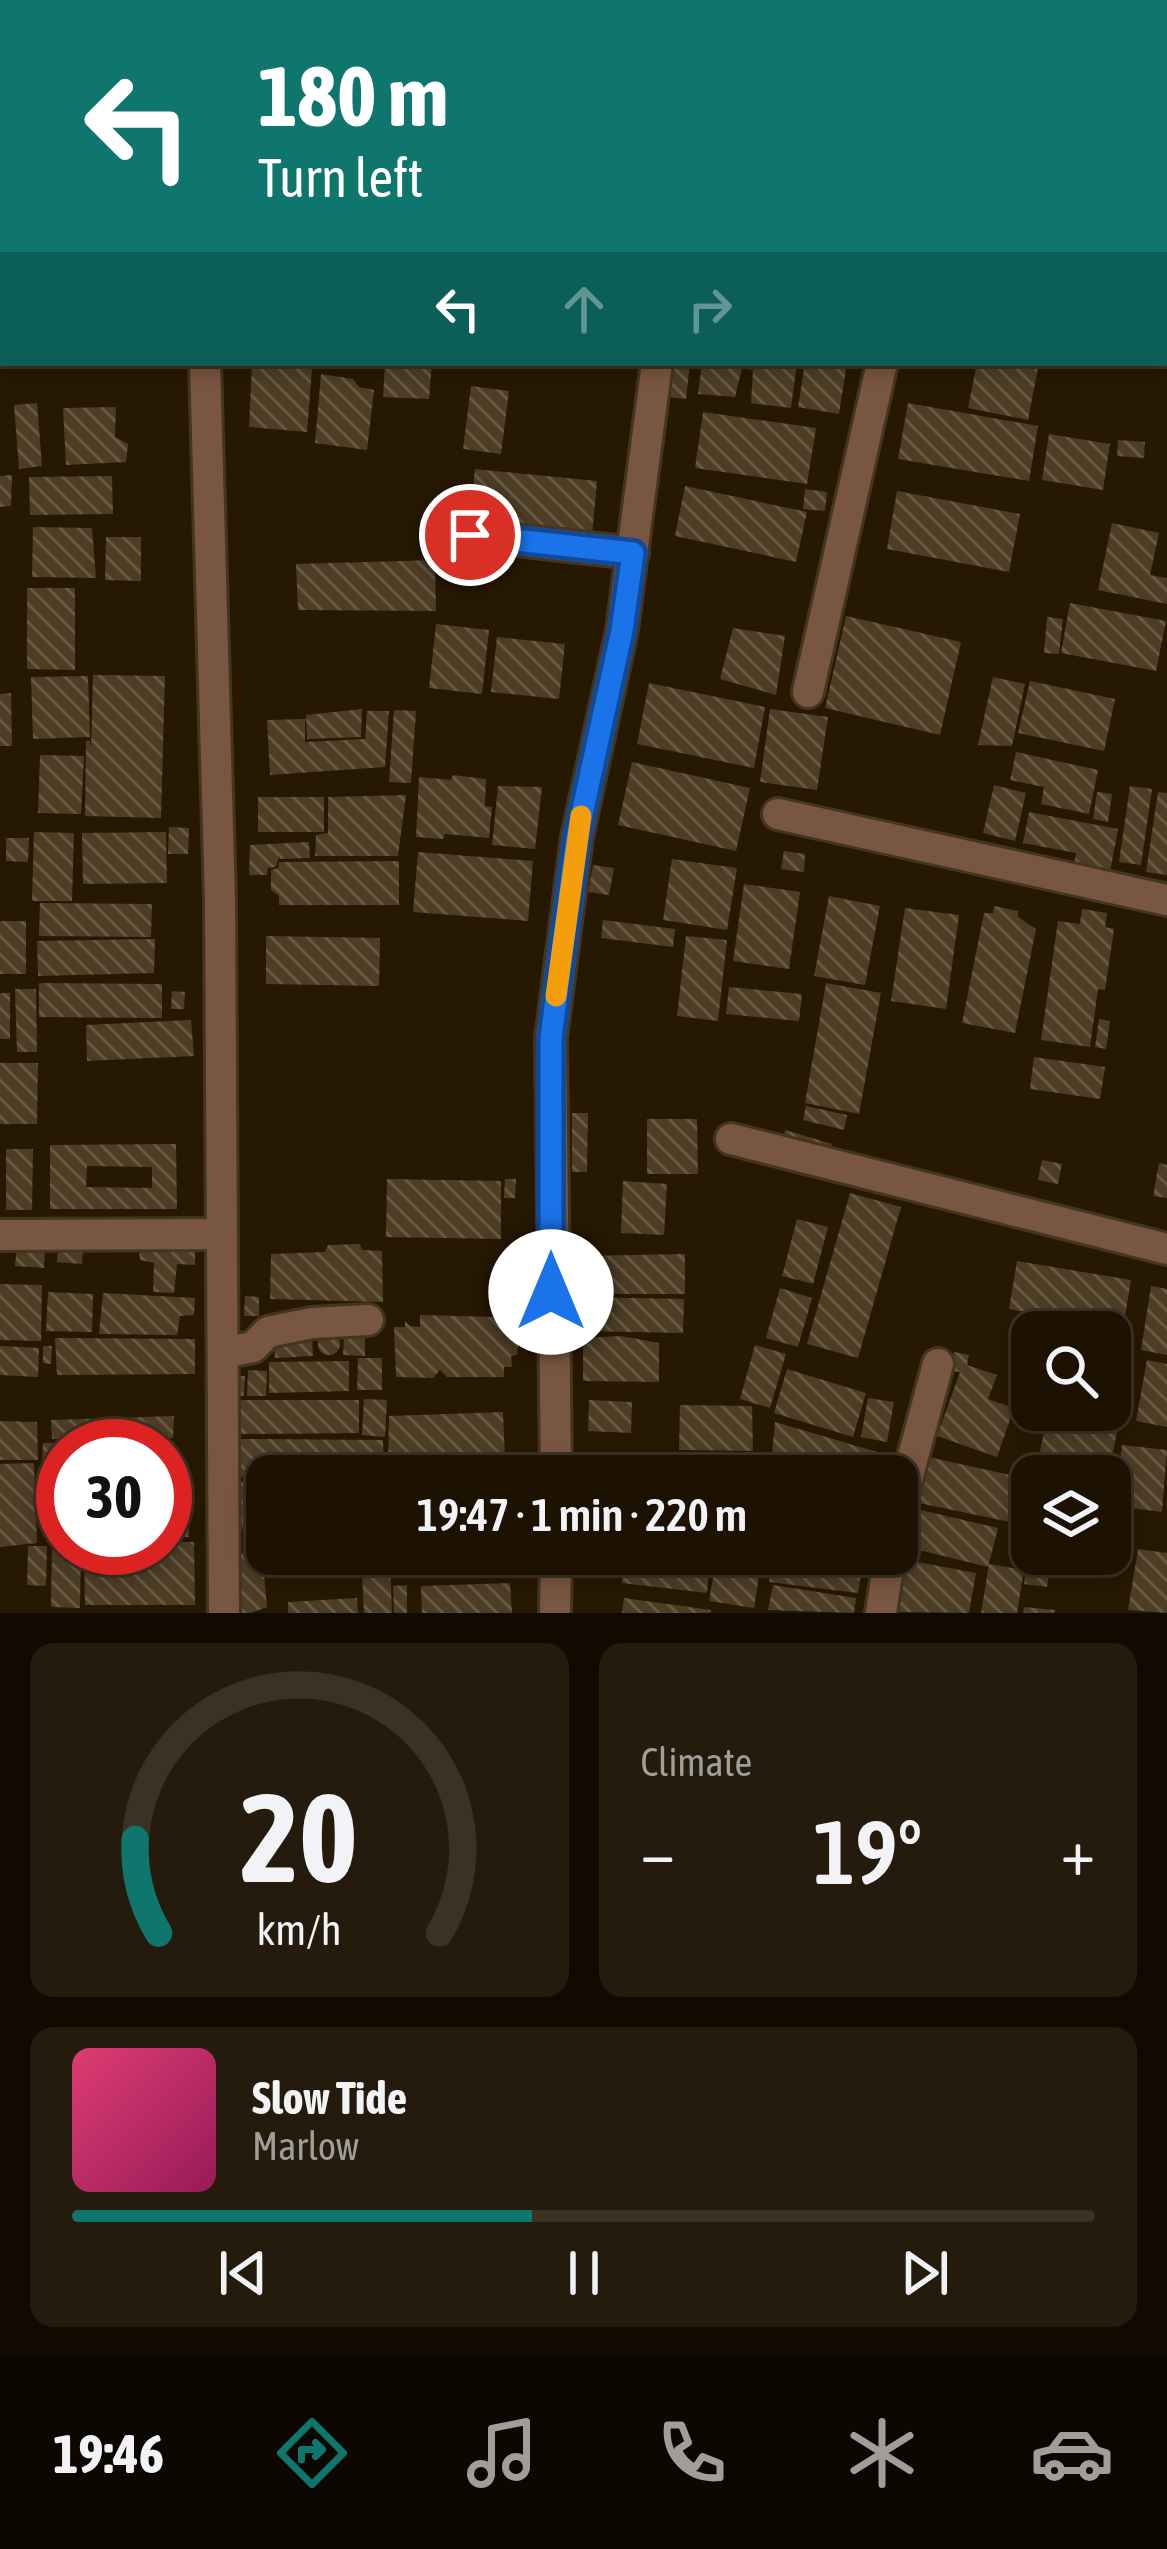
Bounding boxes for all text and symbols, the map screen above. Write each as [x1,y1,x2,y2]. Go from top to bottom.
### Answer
icon: left [60,48,216,204]
text: 180 m [258,48,448,144]
text: Turn left [258,147,423,208]
icon: left [425,276,491,342]
icon: ahead [551,276,617,342]
icon: right [677,276,743,342]
pin [419,484,521,586]
icon: arrive [437,502,503,568]
position arrow [488,1229,614,1355]
map controls [1011,1311,1131,1575]
button: search [1011,1311,1131,1431]
speed limit sign: 30 [36,1419,192,1575]
button: layers [1011,1455,1131,1575]
text: 19:47 · 1 min · 220 m [417,1489,747,1541]
text: Climate [641,1740,752,1784]
text: 20 [241,1765,358,1908]
text: 19° [813,1800,922,1903]
text: − [641,1813,675,1889]
text: + [1061,1813,1095,1889]
text: km/h [257,1905,342,1954]
text: Slow Tide [252,2072,407,2124]
text: Marlow [252,2124,359,2168]
icon: previous [210,2240,276,2306]
icon: pause [551,2240,617,2306]
icon: next [892,2240,958,2306]
icon: directions [270,2411,354,2495]
icon: music [460,2411,544,2495]
icon: phone [650,2411,734,2495]
icon: climate [840,2411,924,2495]
icon: car [1030,2411,1114,2495]
text: 19:46 [53,2423,164,2484]

